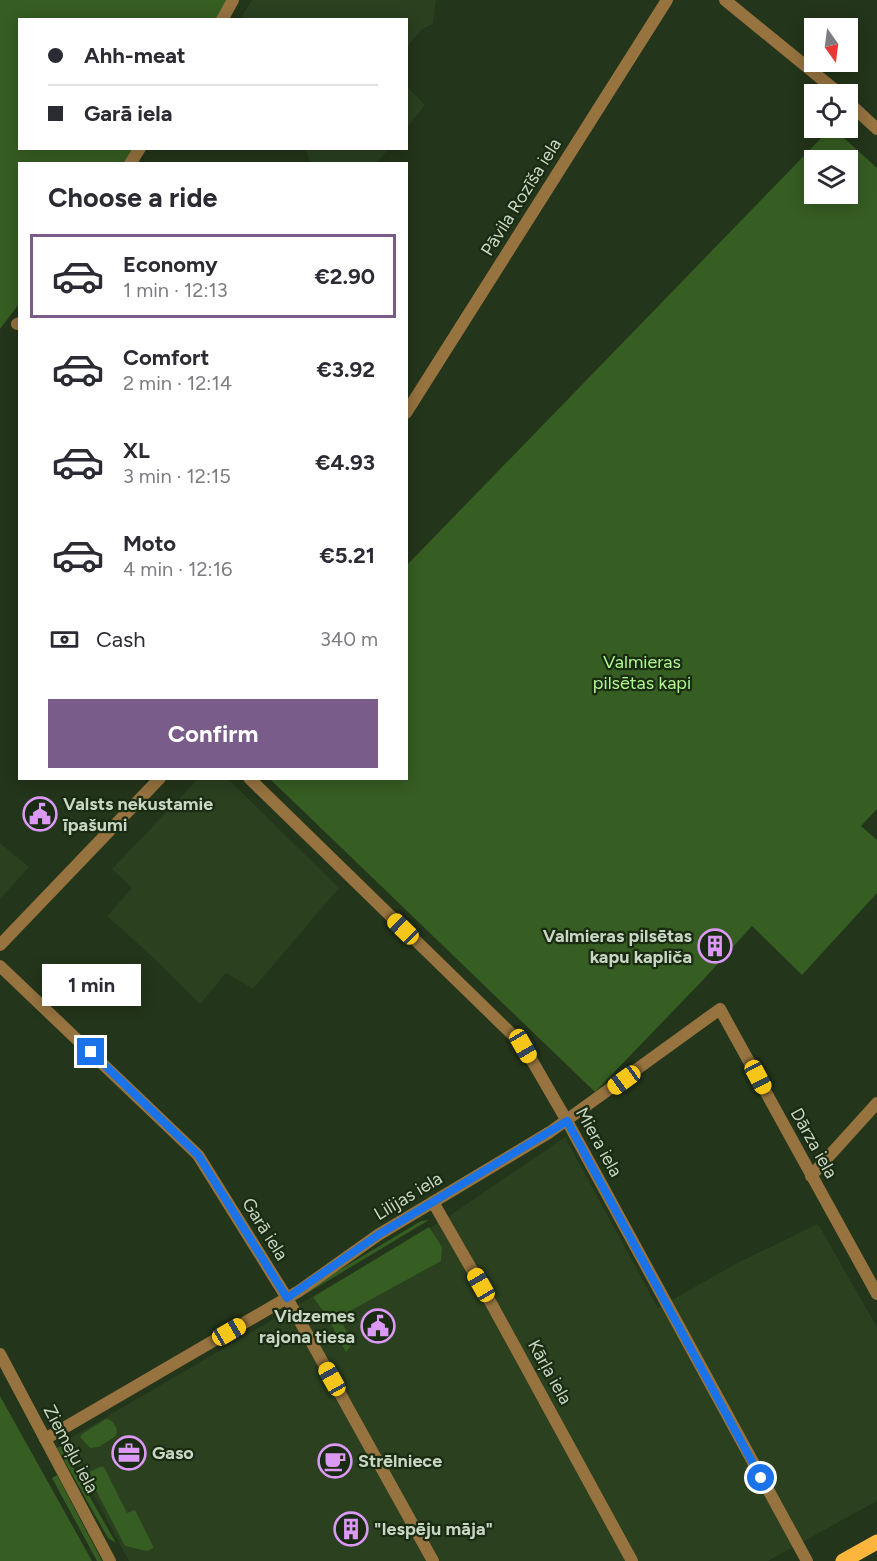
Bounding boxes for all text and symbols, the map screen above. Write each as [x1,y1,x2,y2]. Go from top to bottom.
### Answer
north arrow [804,18,858,72]
map controls [804,18,858,204]
text: Ahh-meat [84,42,186,69]
button: locate [804,84,858,138]
text: Garā iela [84,100,172,127]
street label: Pāvila Rozīša iela [476,134,566,260]
button: layers [804,150,858,204]
text: Choose a ride [48,181,217,214]
icon: car [51,249,105,303]
text: Economy [123,251,218,278]
text: €2.90 [314,263,375,290]
text: 1 min · 12:13 [123,278,228,302]
icon: car [51,342,105,396]
text: Comfort [123,344,209,371]
text: €3.92 [317,356,375,383]
text: 2 min · 12:14 [123,371,232,395]
icon: car [51,435,105,489]
text: XL [123,437,150,464]
text: €4.93 [315,449,375,476]
text: 3 min · 12:15 [123,464,231,488]
icon: car [51,528,105,582]
text: Moto [123,530,176,557]
text: €5.21 [319,542,375,569]
text: 4 min · 12:16 [123,557,232,581]
icon: cash [48,623,81,656]
text: Cash [96,626,146,653]
text: 340 m [320,627,378,651]
park label: Valmieras pilsētas kapi [593,651,691,694]
button: Confirm [48,699,378,768]
place label: Valsts nekustamie īpašumi [62,793,213,836]
public building icon: Valsts nekustamie īpašumi [22,796,58,832]
car [384,910,422,948]
place label: Valmieras pilsētas kapu kapliča [543,925,693,968]
building icon: Valmieras pilsētas kapu kapliča [697,928,733,964]
callout: 1 min [42,965,140,1007]
text: 1 min [68,973,115,997]
car [506,1026,540,1066]
route end [77,1038,104,1065]
car [742,1057,774,1097]
car [604,1062,644,1098]
street label: Miera iela [571,1103,627,1181]
street label: Dārza iela [786,1104,842,1182]
street label: Lilijas iela [370,1167,446,1225]
street label: Garā iela [237,1194,293,1264]
car [464,1265,498,1305]
place label: Vidzemes rajona tiesa [259,1305,356,1348]
public building icon: Vidzemes rajona tiesa [360,1308,396,1344]
car [209,1315,249,1349]
street label: Kārļa iela [523,1336,577,1408]
car [315,1359,349,1399]
street label: Ziemeļu iela [39,1401,103,1497]
office icon: Gaso [111,1435,147,1471]
place label: Gaso [152,1442,194,1464]
cafe icon: Strēlniece [317,1443,353,1479]
place label: Strēlniece [358,1450,442,1472]
route start [747,1464,774,1491]
building icon: "Iespēju māja" [333,1511,369,1547]
place label: "Iespēju māja" [374,1518,493,1540]

